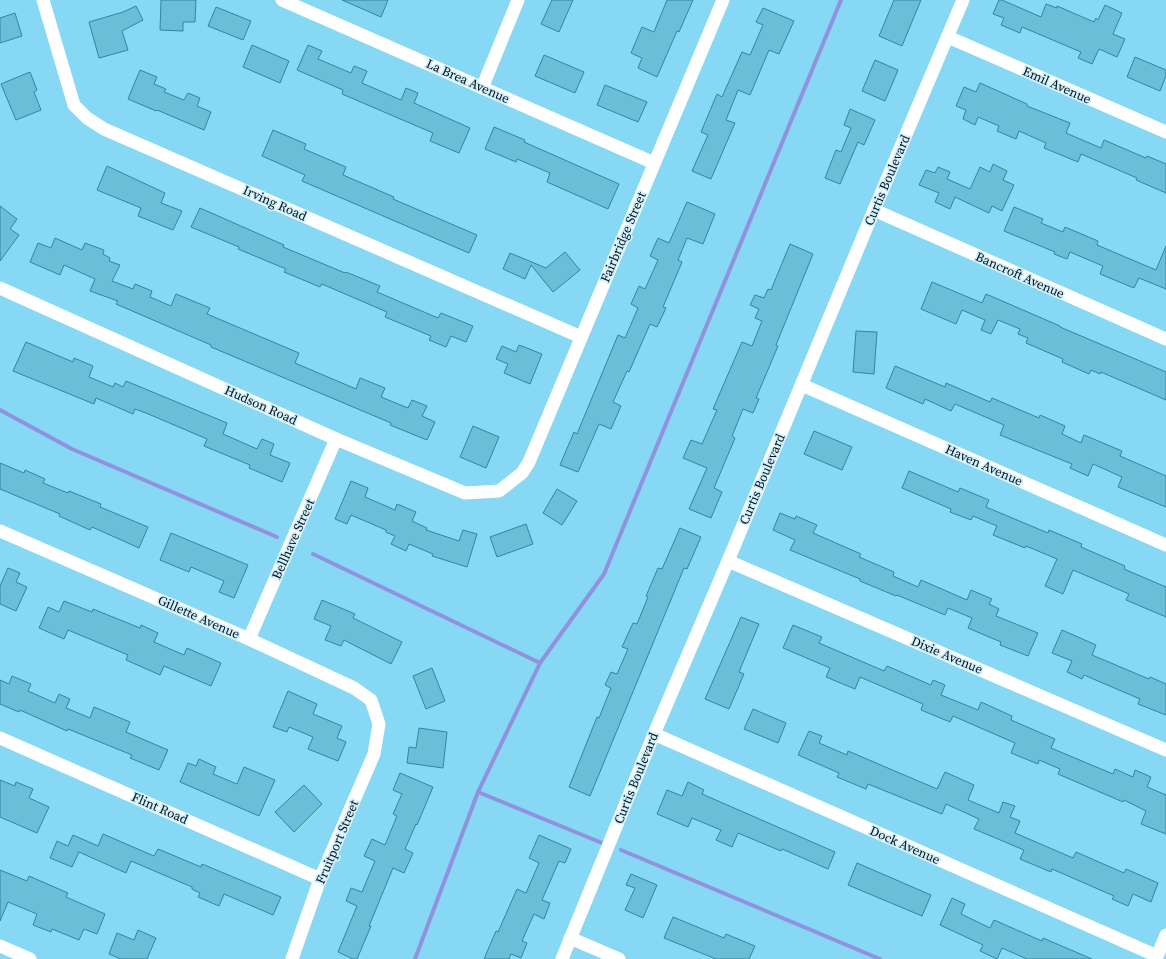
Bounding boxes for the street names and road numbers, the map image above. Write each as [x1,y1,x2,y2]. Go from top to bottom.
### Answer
street label: La Brea Avenue [424,55,513,107]
street label: Emil Avenue [1020,62,1094,108]
street label: Curtis Boulevard [860,131,914,228]
street label: Irving Road [240,181,310,225]
street label: Fairbridge Street [596,188,650,285]
street label: Bancroft Avenue [973,248,1067,302]
street label: Hudson Road [222,381,301,429]
street label: Curtis Boulevard [735,430,789,527]
street label: Haven Avenue [943,440,1026,490]
street label: Bellhave Street [268,495,319,582]
street label: Gillette Avenue [155,591,243,643]
street label: Dixie Avenue [909,632,986,678]
street label: Curtis Boulevard [610,729,662,826]
street label: Flint Road [129,788,191,828]
street label: Fruitport Street [312,797,363,887]
street label: Dock Avenue [867,822,943,868]

